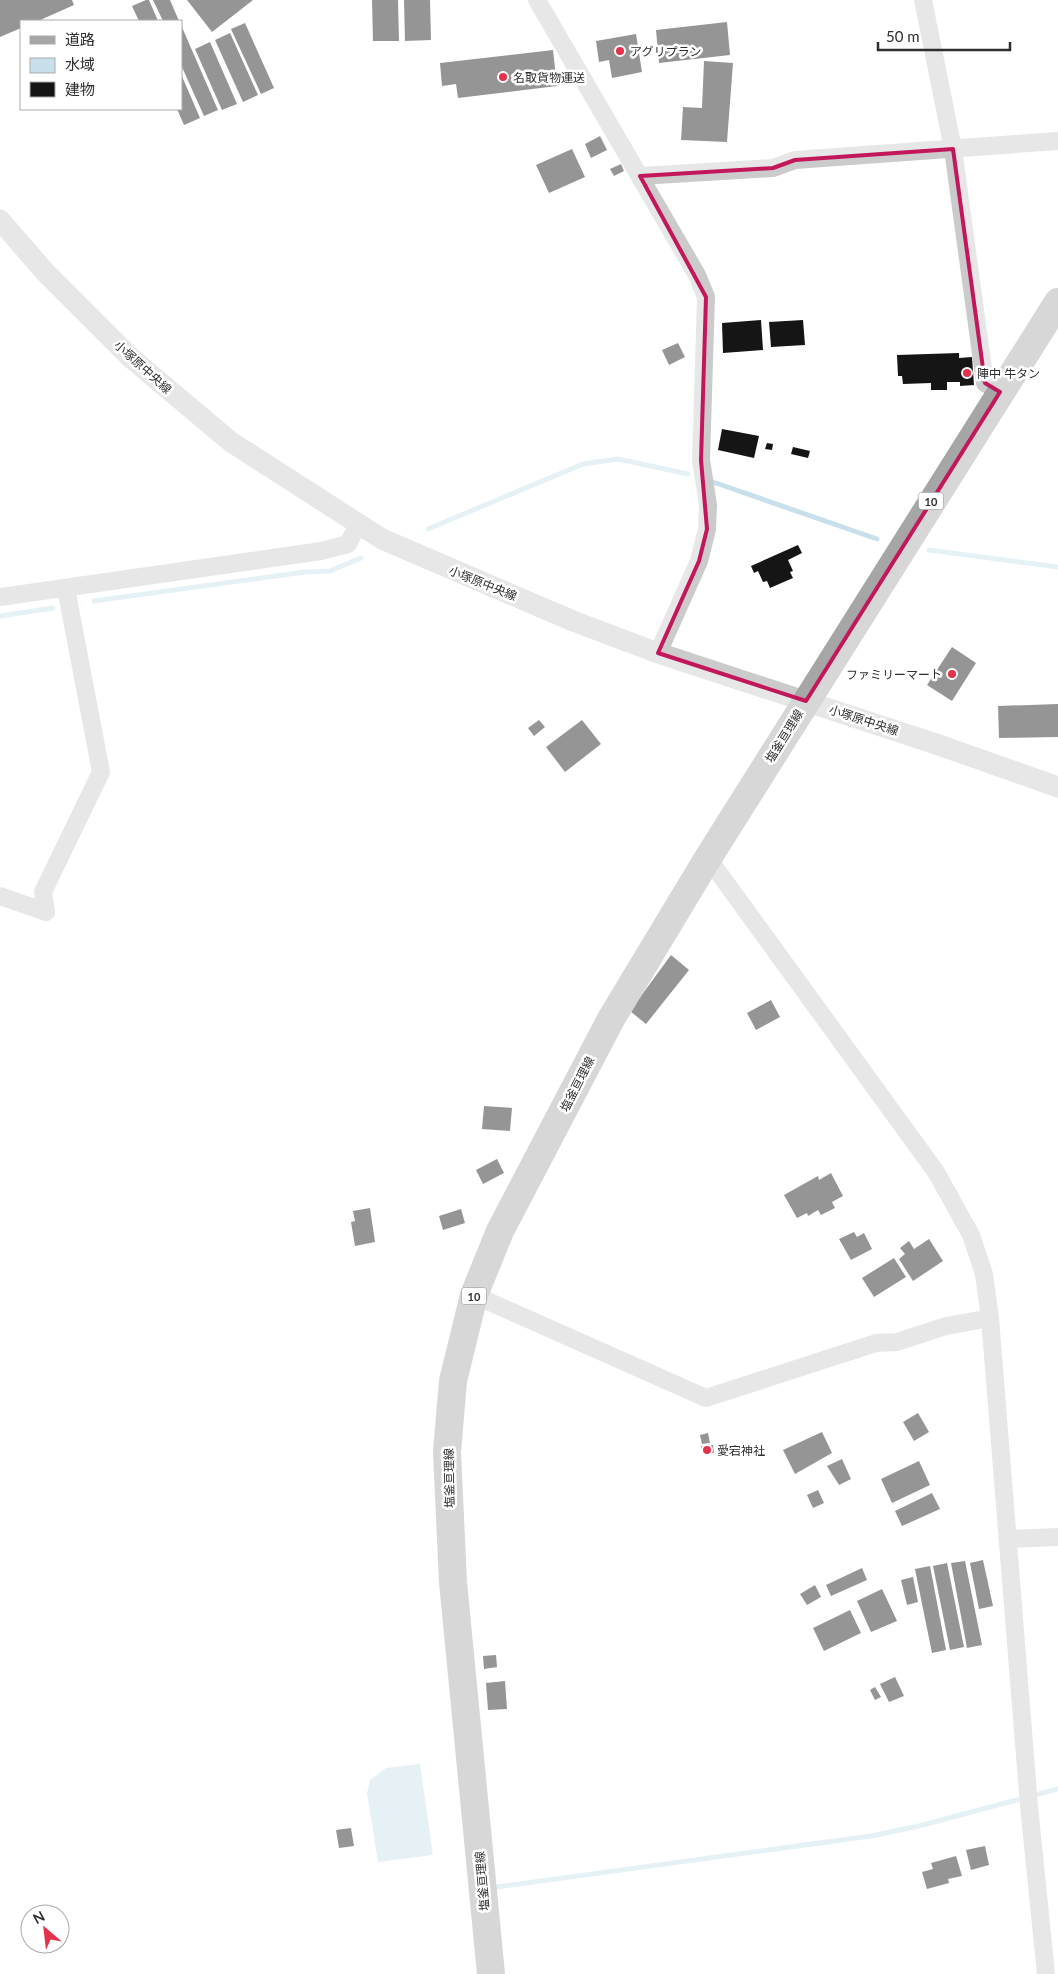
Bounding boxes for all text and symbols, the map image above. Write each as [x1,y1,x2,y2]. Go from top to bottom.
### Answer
legend [20,20,182,110]
scale bar [878,20,1010,52]
text: 50 m [886,27,920,45]
text: 道路 [65,30,95,48]
place label: アグリプラン [630,44,701,59]
marker: アグリプラン [614,45,626,57]
text: 水域 [65,55,95,73]
place label: 名取貨物運送 [513,70,585,85]
marker: 名取貨物運送 [497,71,509,83]
text: 建物 [65,80,95,98]
street label: 小塚原中央線 [111,337,175,397]
place label: 陣中 牛タン [977,366,1040,381]
marker: 陣中 牛タン [961,367,973,379]
road number: 10 [918,492,944,510]
street label: 小塚原中央線 [447,563,519,603]
place label: ファミリーマート [846,667,942,682]
marker: ファミリーマート [946,668,958,680]
street label: 小塚原中央線 [827,702,901,738]
street label: 塩釜亘理線 [762,707,806,765]
street label: 塩釜亘理線 [557,1054,597,1114]
road number: 10 [462,1288,486,1304]
place label: 愛宕神社 [717,1443,765,1458]
marker: 愛宕神社 [701,1444,713,1456]
street label: 塩釜亘理線 [441,1448,457,1508]
street label: 塩釜亘理線 [472,1850,492,1912]
north arrow [20,1904,70,1954]
text: N [30,1907,47,1927]

